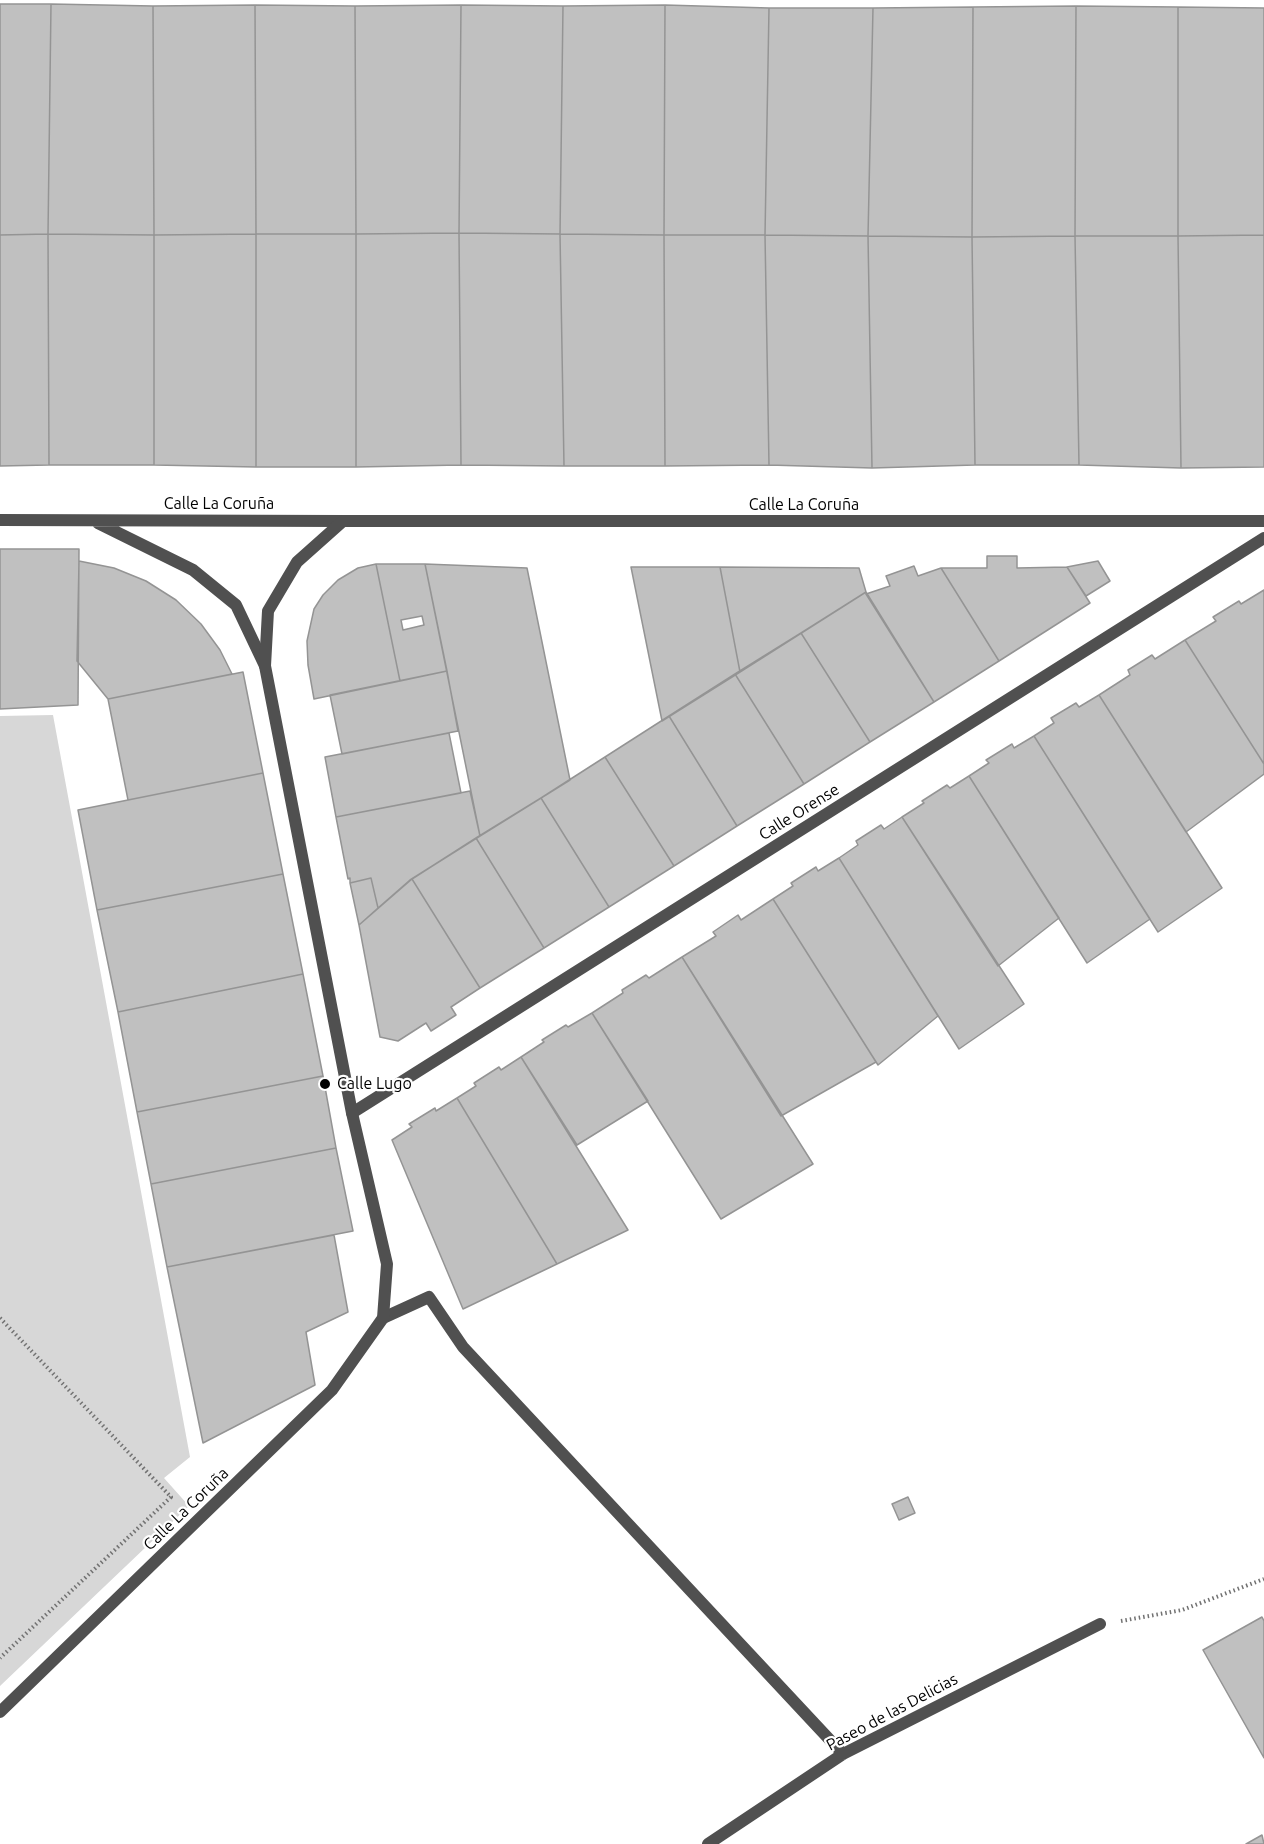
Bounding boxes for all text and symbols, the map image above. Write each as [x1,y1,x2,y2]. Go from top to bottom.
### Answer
street label: Calle La Coruña [164,494,274,514]
street label: Calle La Coruña [749,495,859,515]
street label: Calle Orense [755,780,843,844]
place label: Calle Lugo [337,1074,412,1094]
marker: Calle Lugo [318,1077,332,1091]
street label: Calle La Coruña [140,1464,232,1554]
street label: Paseo de las Delicias [823,1669,961,1755]

